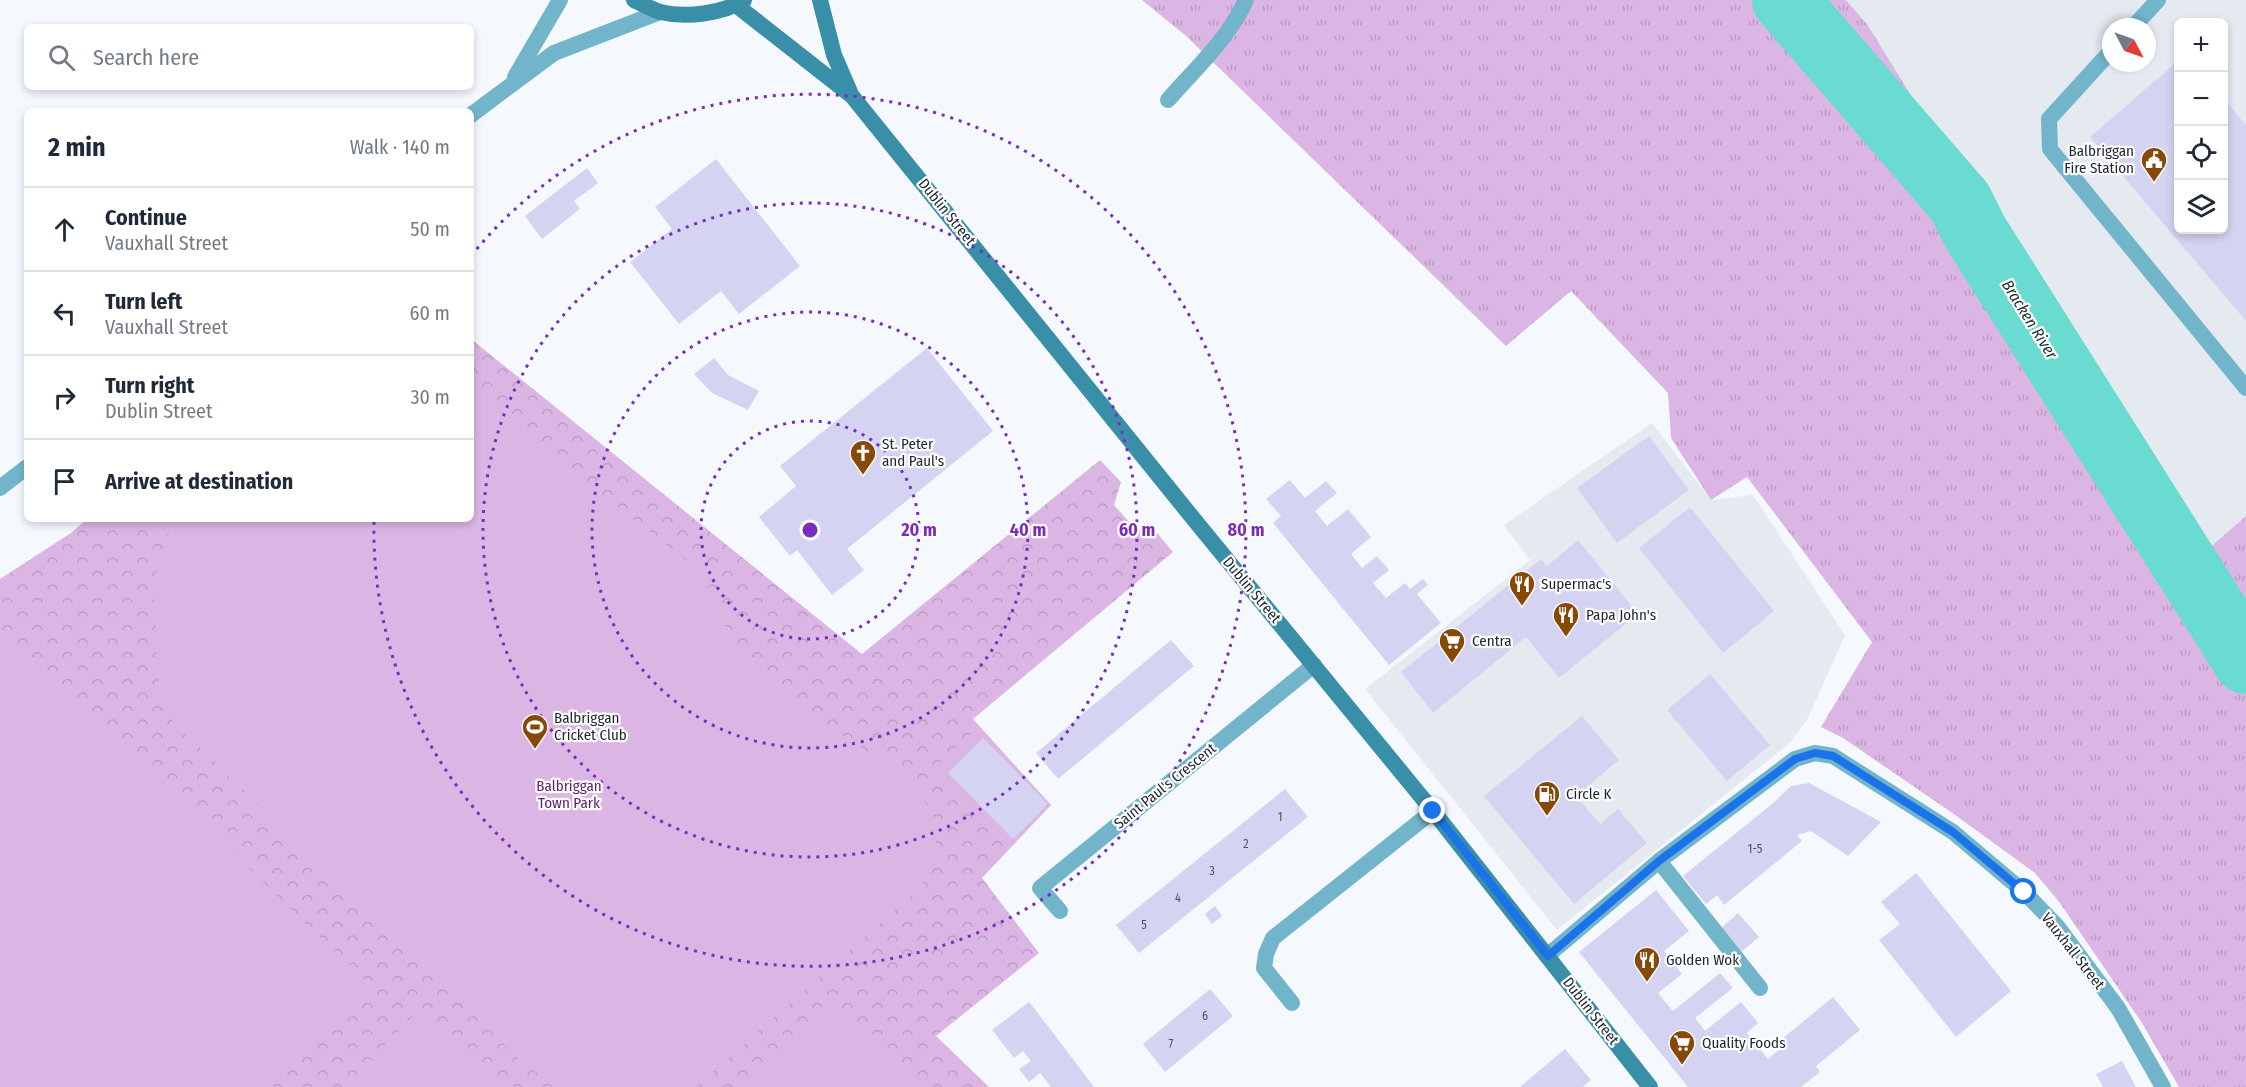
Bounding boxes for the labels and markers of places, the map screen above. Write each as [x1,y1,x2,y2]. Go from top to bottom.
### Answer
place label: Balbriggan Fire Station [2064,142,2134,177]
public building icon: Balbriggan Fire Station [2139,145,2169,183]
place label: St. Peter and Paul's [882,435,944,470]
church icon: St. Peter and Paul's [848,438,878,476]
centre of rings [800,520,820,540]
restaurant icon: Supermac's [1507,569,1537,607]
place label: Supermac's [1541,575,1612,593]
restaurant icon: Papa John's [1551,600,1581,638]
place label: Papa John's [1586,606,1656,624]
supermarket icon: Centra [1437,626,1467,664]
place label: Centra [1472,632,1512,650]
place label: Balbriggan Cricket Club [554,709,627,744]
sports icon: Balbriggan Cricket Club [520,712,550,750]
fuel station icon: Circle K [1532,779,1562,817]
place label: Circle K [1566,785,1611,803]
restaurant icon: Golden Wok [1632,945,1662,983]
place label: Golden Wok [1666,951,1739,969]
supermarket icon: Quality Foods [1667,1028,1697,1066]
place label: Quality Foods [1702,1034,1786,1052]

